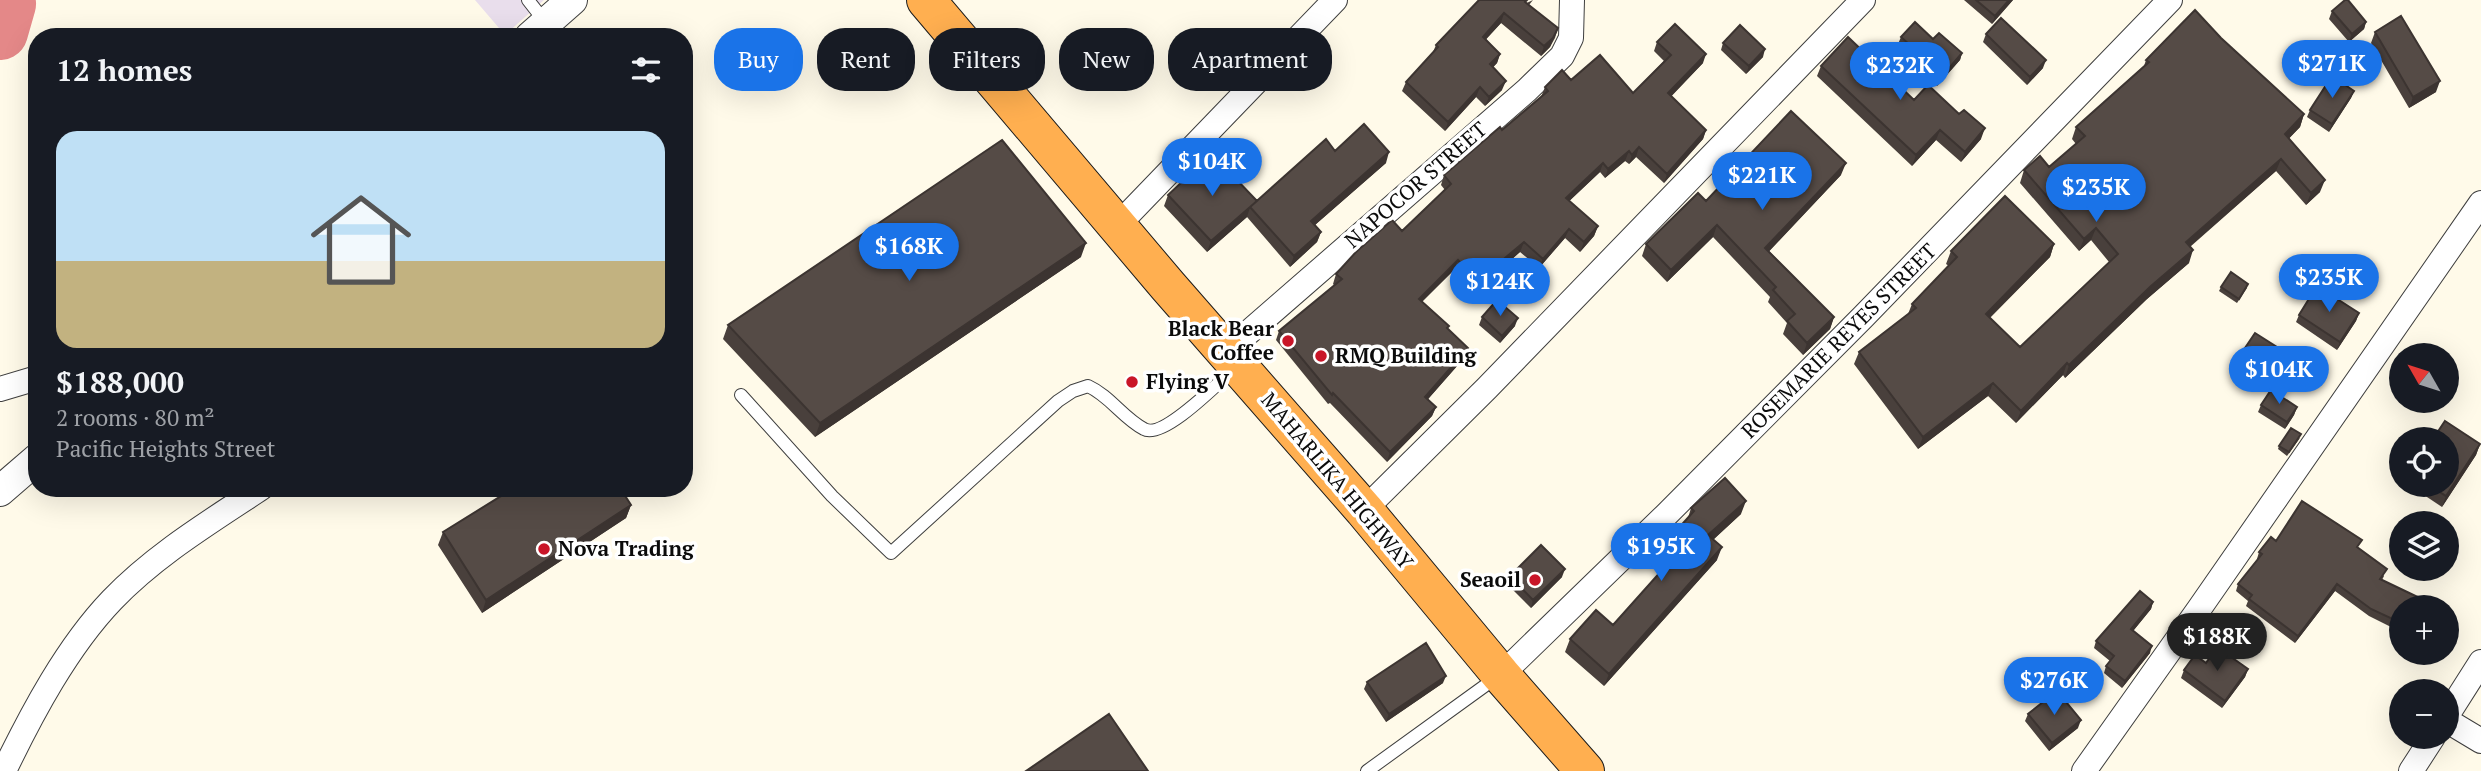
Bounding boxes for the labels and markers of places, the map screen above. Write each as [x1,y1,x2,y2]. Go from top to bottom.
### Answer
pin: $271K [2283,41,2381,100]
pin: $232K [1851,42,1949,102]
pin: $104K [1163,138,1261,198]
pin: $221K [1713,152,1811,212]
pin: $235K [2047,164,2145,224]
pin: $168K [860,224,958,283]
pin: $235K [2280,254,2378,314]
pin: $124K [1451,258,1549,318]
place label: Black Bear Coffee [1168,314,1274,366]
marker: Black Bear Coffee [1280,333,1296,349]
place label: RMQ Building [1335,341,1477,369]
pin: $104K [2230,346,2328,406]
marker: RMQ Building [1313,348,1329,364]
place label: Flying V [1146,367,1230,395]
marker: Flying V [1124,374,1140,390]
pin: $195K [1612,524,1710,583]
place label: Nova Trading [558,534,695,562]
marker: Nova Trading [536,541,552,557]
place label: Seaoil [1460,565,1521,593]
marker: Seaoil [1527,572,1543,588]
pin: $188K [2168,614,2266,673]
pin: $276K [2005,658,2103,717]

